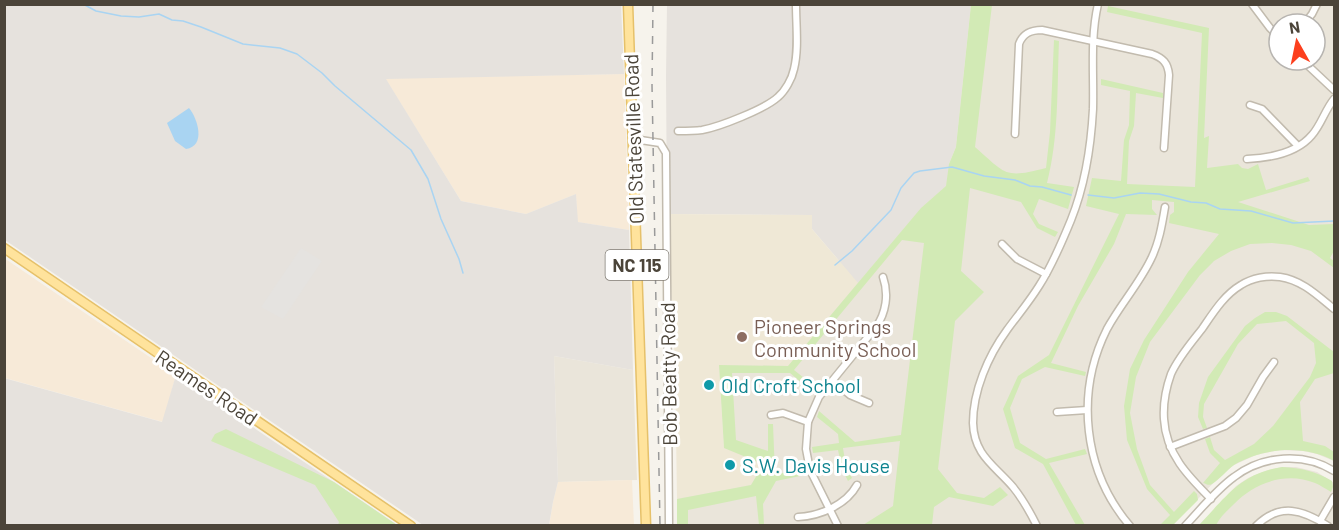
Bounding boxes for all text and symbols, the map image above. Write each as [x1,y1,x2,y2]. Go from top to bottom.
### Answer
north arrow [1267,12,1327,72]
text: N [1288,16,1301,37]
street label: Old Statesville Road [618,54,648,224]
road number: NC 115 [606,250,668,280]
street label: Bob Beatty Road [655,302,681,446]
place label: Pioneer Springs Community School [754,314,916,361]
marker: Pioneer Springs Community School [735,330,749,344]
street label: Reames Road [152,344,262,430]
place label: Old Croft School [721,373,861,397]
marker: Old Croft School [702,378,716,392]
place label: S.W. Davis House [742,453,890,477]
marker: S.W. Davis House [723,458,737,472]

